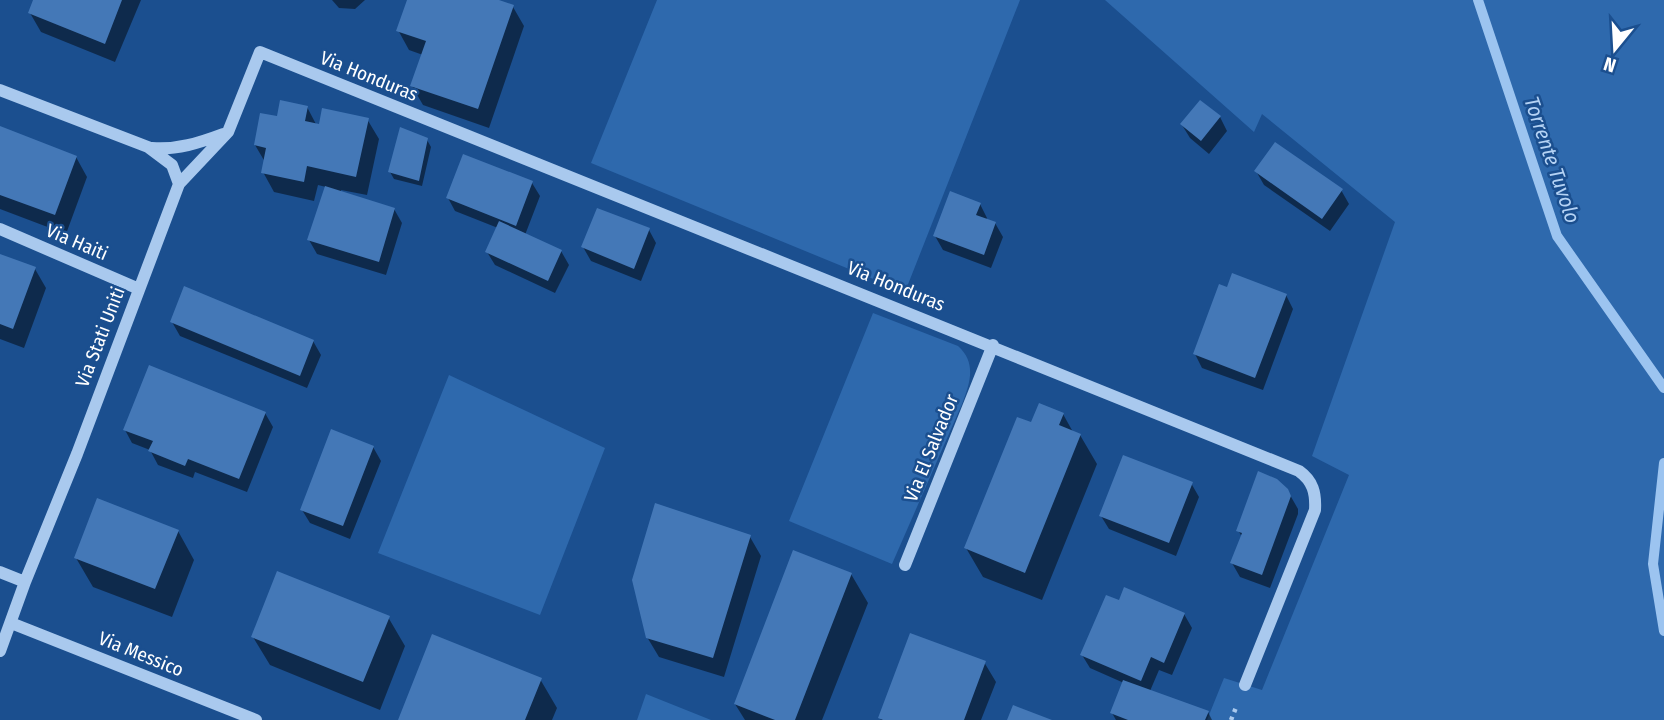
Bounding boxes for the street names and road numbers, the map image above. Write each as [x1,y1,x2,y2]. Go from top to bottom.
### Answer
street label: Via Honduras [317,46,421,106]
street label: Via Haiti [43,219,111,265]
street label: Via Honduras [844,256,948,316]
street label: Via Stati Uniti [70,284,130,390]
street label: Via El Salvador [899,390,963,505]
street label: Via Messico [95,627,187,681]

